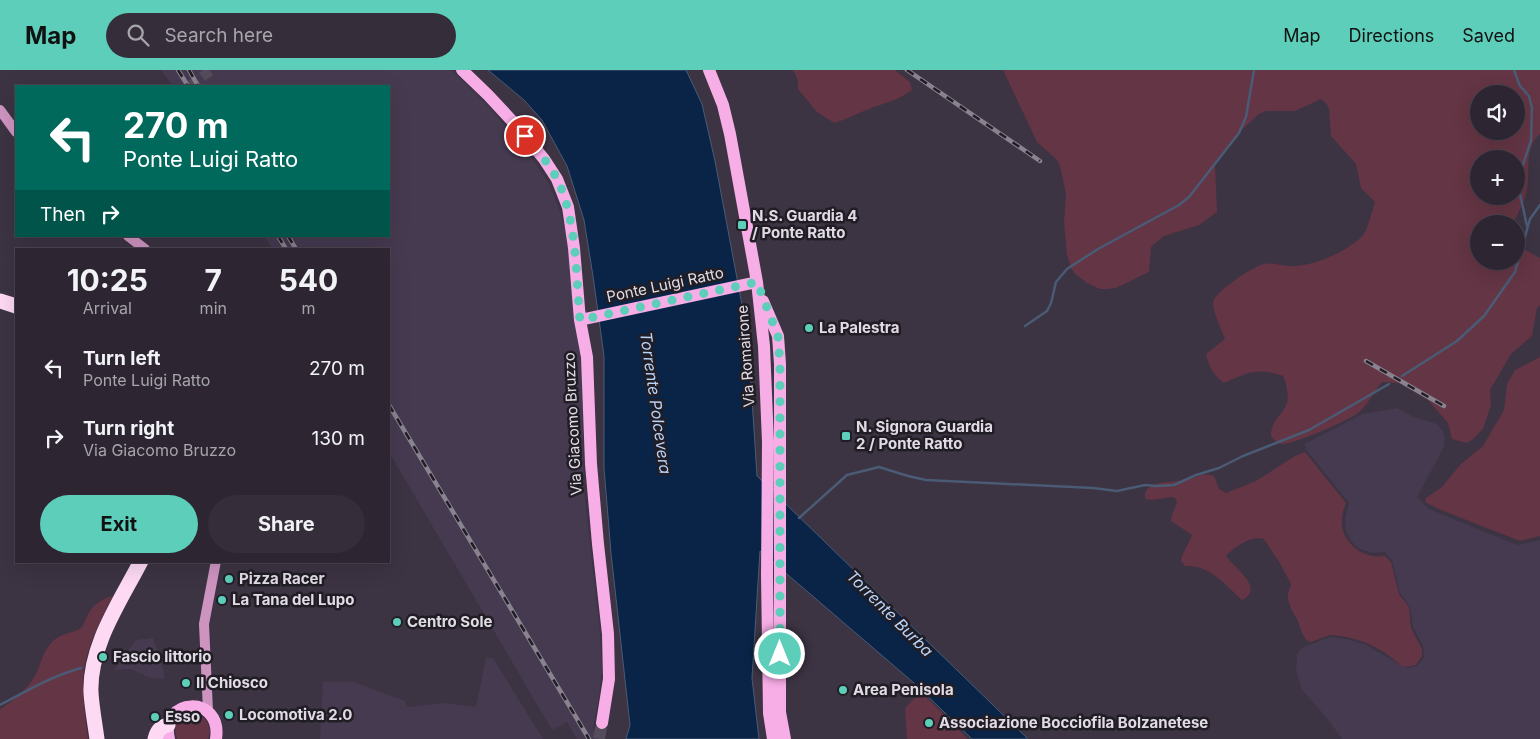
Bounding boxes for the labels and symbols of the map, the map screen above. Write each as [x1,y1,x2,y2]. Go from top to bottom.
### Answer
pin [504,115,546,157]
place label: N.S. Guardia 4 / Ponte Ratto [752,206,857,242]
marker: N.S. Guardia 4 / Ponte Ratto [736,219,748,231]
street label: Ponte Luigi Ratto [605,263,725,306]
street label: Via Romairone [732,304,759,408]
place label: La Palestra [819,318,900,337]
marker: La Palestra [803,322,815,334]
water label: Torrente Polcevera [636,331,676,476]
street label: Via Giacomo Bruzzo [559,352,586,496]
place label: N. Signora Guardia 2 / Ponte Ratto [856,417,993,453]
marker: N. Signora Guardia 2 / Ponte Ratto [840,430,852,442]
water label: Torrente Burba [843,566,938,661]
place label: Pizza Racer [239,569,325,588]
marker: Pizza Racer [223,573,235,585]
place label: La Tana del Lupo [232,590,354,609]
marker: La Tana del Lupo [216,594,228,606]
place label: Centro Sole [407,612,492,631]
marker: Centro Sole [391,616,403,628]
position arrow [753,627,805,679]
place label: Fascio littorio [113,647,211,666]
marker: Fascio littorio [97,651,109,663]
place label: Il Chiosco [196,673,268,692]
marker: Il Chiosco [180,677,192,689]
place label: Area Penisola [853,680,954,699]
marker: Area Penisola [837,684,849,696]
place label: Locomotiva 2.0 [239,705,352,724]
place label: Esso [165,707,200,726]
marker: Locomotiva 2.0 [223,709,235,721]
marker: Esso [149,711,161,723]
place label: Associazione Bocciofila Bolzanetese [939,713,1208,732]
marker: Associazione Bocciofila Bolzanetese [923,717,935,729]

